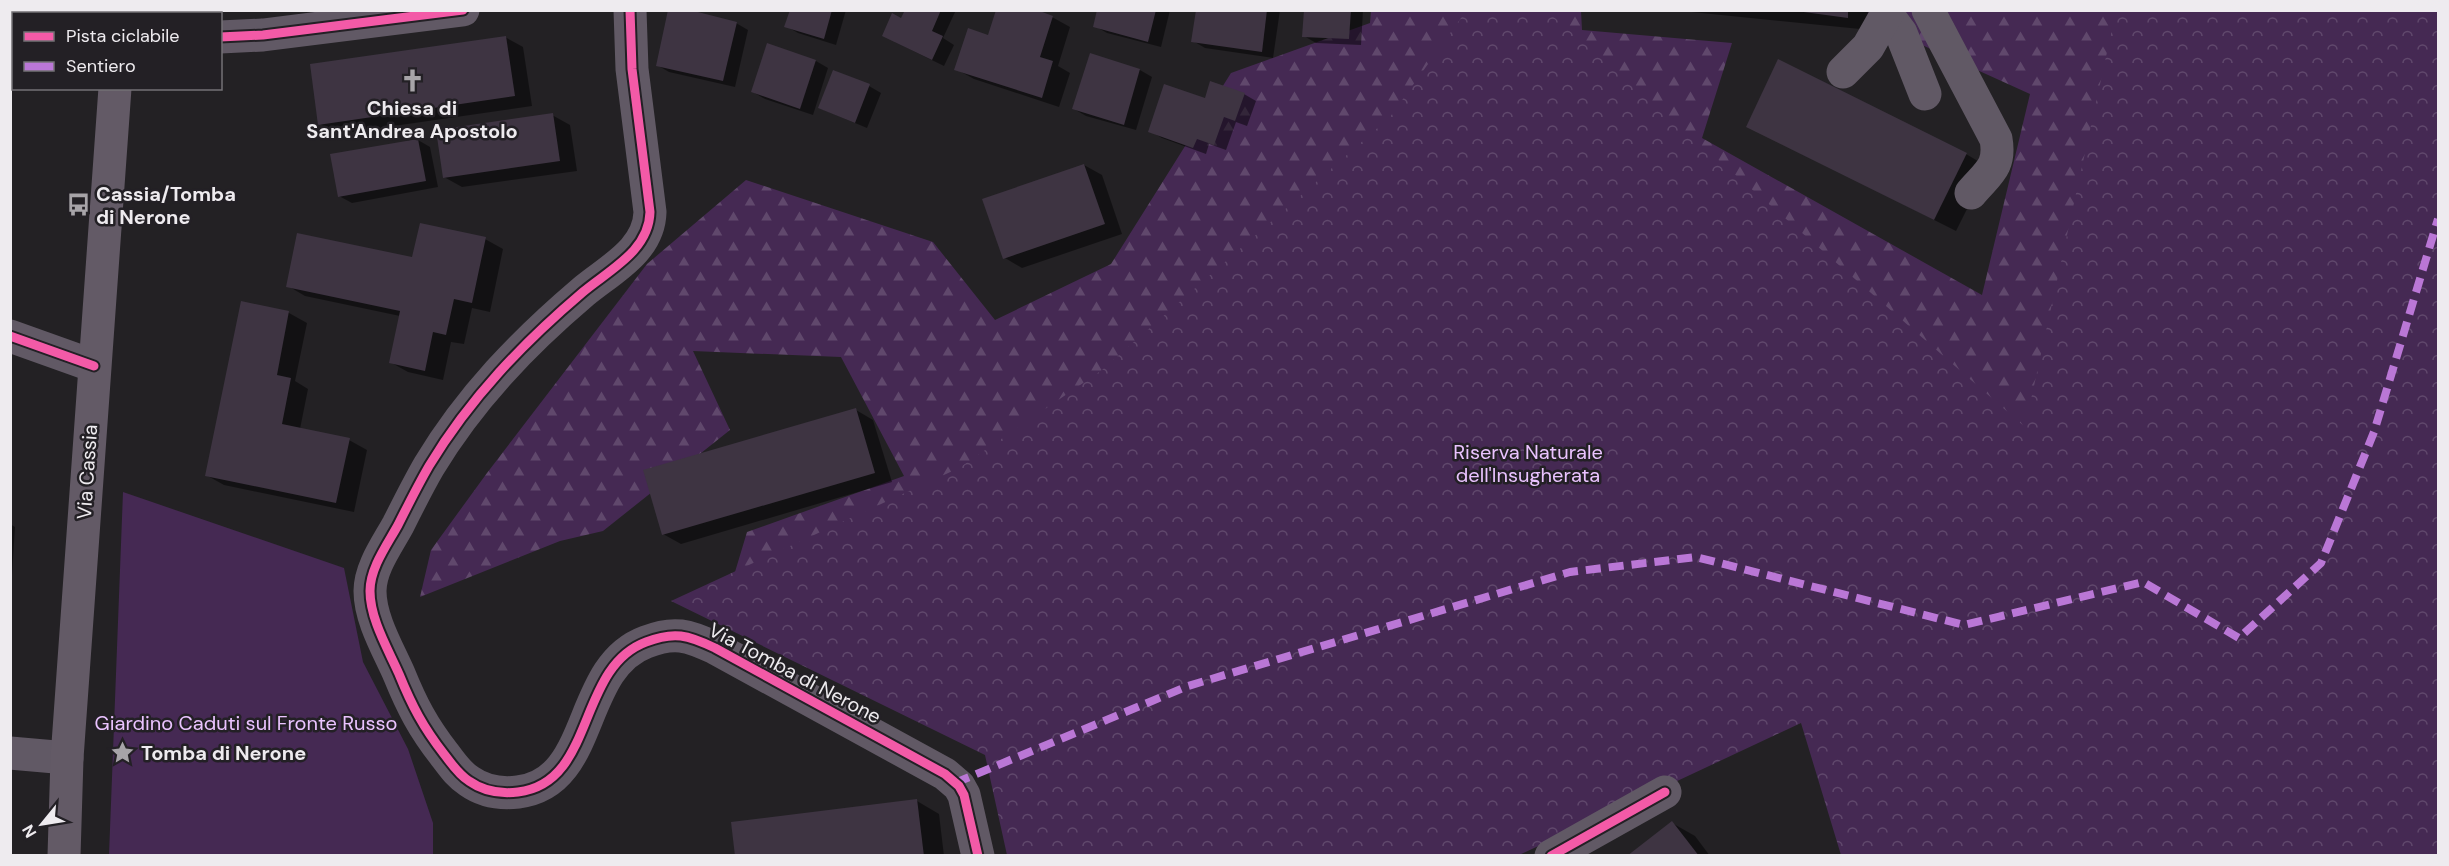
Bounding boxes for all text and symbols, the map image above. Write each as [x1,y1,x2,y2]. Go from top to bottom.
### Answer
legend [12,12,222,90]
text: Pista ciclabile [66,24,180,48]
text: Sentiero [66,54,136,78]
church icon: Chiesa di Sant'Andrea Apostolo [399,67,425,93]
place label: Chiesa di Sant'Andrea Apostolo [306,95,518,144]
place label: Cassia/Tomba di Nerone [96,181,236,230]
bus stop icon: Cassia/Tomba di Nerone [65,192,91,218]
street label: Via Cassia [71,424,103,520]
park label: Riserva Naturale dell'Insugherata [1453,439,1603,488]
street label: Via Tomba di Nerone [704,617,886,729]
park label: Giardino Caduti sul Fronte Russo [95,710,397,736]
place icon: Tomba di Nerone [110,740,136,766]
place label: Tomba di Nerone [141,740,306,766]
north arrow [12,794,72,854]
text: N [17,821,41,842]

